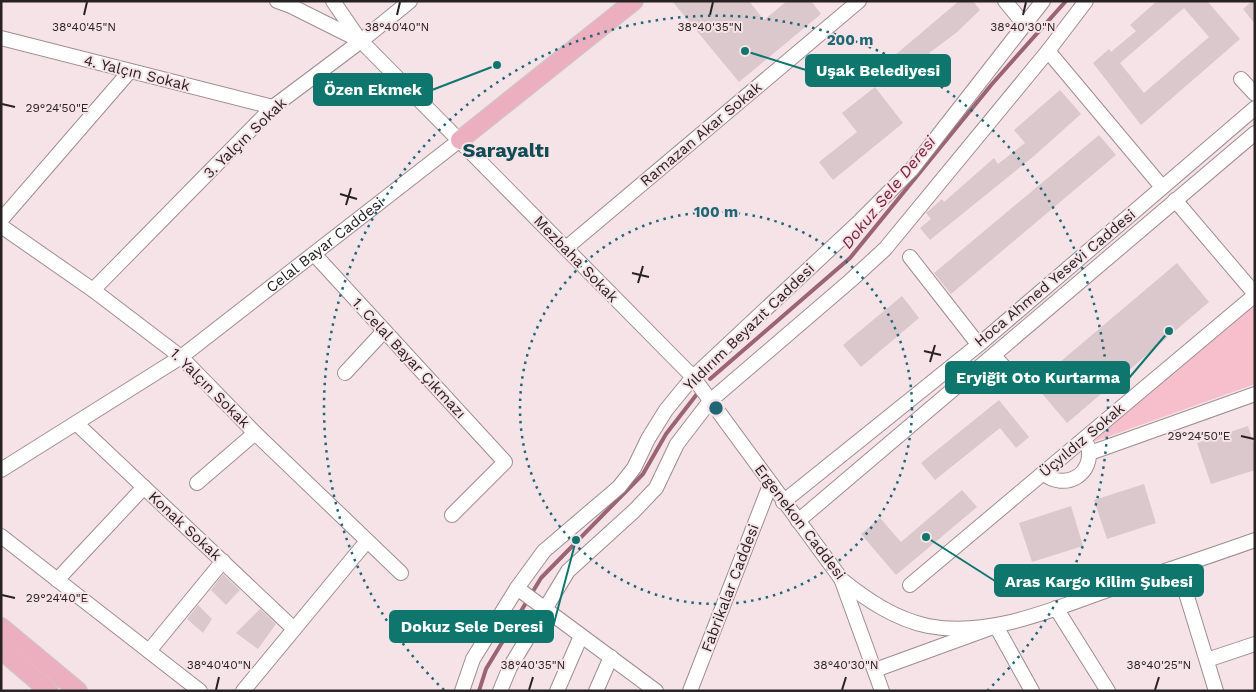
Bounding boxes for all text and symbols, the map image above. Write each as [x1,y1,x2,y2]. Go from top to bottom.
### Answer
text: 38°40'45"N [52,20,116,34]
text: 38°40'40"N [365,20,429,34]
text: 38°40'35"N [678,20,742,34]
text: 38°40'30"N [990,20,1056,34]
text: 200 m [827,31,873,49]
street label: 4. Yalçın Sokak [82,51,192,95]
callout: Uşak Belediyesi [806,55,950,86]
text: Uşak Belediyesi [816,61,940,80]
callout: Özen Ekmek [314,74,432,105]
street label: Ramazan Akar Sokak [637,78,766,190]
text: Özen Ekmek [324,80,422,99]
street label: 3. Yalçın Sokak [200,94,291,182]
text: 29°24'50"E [25,101,89,115]
water label: Dokuz Sele Deresi [837,132,940,252]
district label: Sarayaltı [462,138,550,162]
street label: Celal Bayar Caddesi [263,194,387,296]
text: 100 m [694,203,738,221]
street label: Hoca Ahmed Yesevi Caddesi [971,205,1139,351]
street label: Mezbaha Sokak [530,212,622,307]
street label: Yıldırım Beyazıt Caddesi [680,260,818,394]
street label: 1. Celal Bayar Çıkmazı [348,294,470,422]
street label: 1. Yalçın Sokak [166,344,254,432]
callout: Eryiğit Oto Kurtarma [946,362,1129,393]
text: Eryiğit Oto Kurtarma [956,368,1121,387]
centre of rings [707,399,725,417]
street label: Üçyıldız Sokak [1036,399,1129,481]
text: 29°24'50"E [1167,429,1231,443]
street label: Ergenekon Caddesi [751,461,849,583]
street label: Konak Sokak [145,488,226,565]
street label: Fabrikalar Caddesi [697,522,763,654]
callout: Aras Kargo Kilim Şubesi [995,565,1203,596]
text: Aras Kargo Kilim Şubesi [1005,572,1193,591]
text: 29°24'40"E [26,591,88,605]
callout: Dokuz Sele Deresi [390,611,553,642]
text: Dokuz Sele Deresi [401,617,543,636]
text: 38°40'40"N [187,658,251,672]
text: 38°40'35"N [501,658,565,672]
text: 38°40'30"N [813,658,879,672]
text: 38°40'25"N [1127,658,1191,672]

